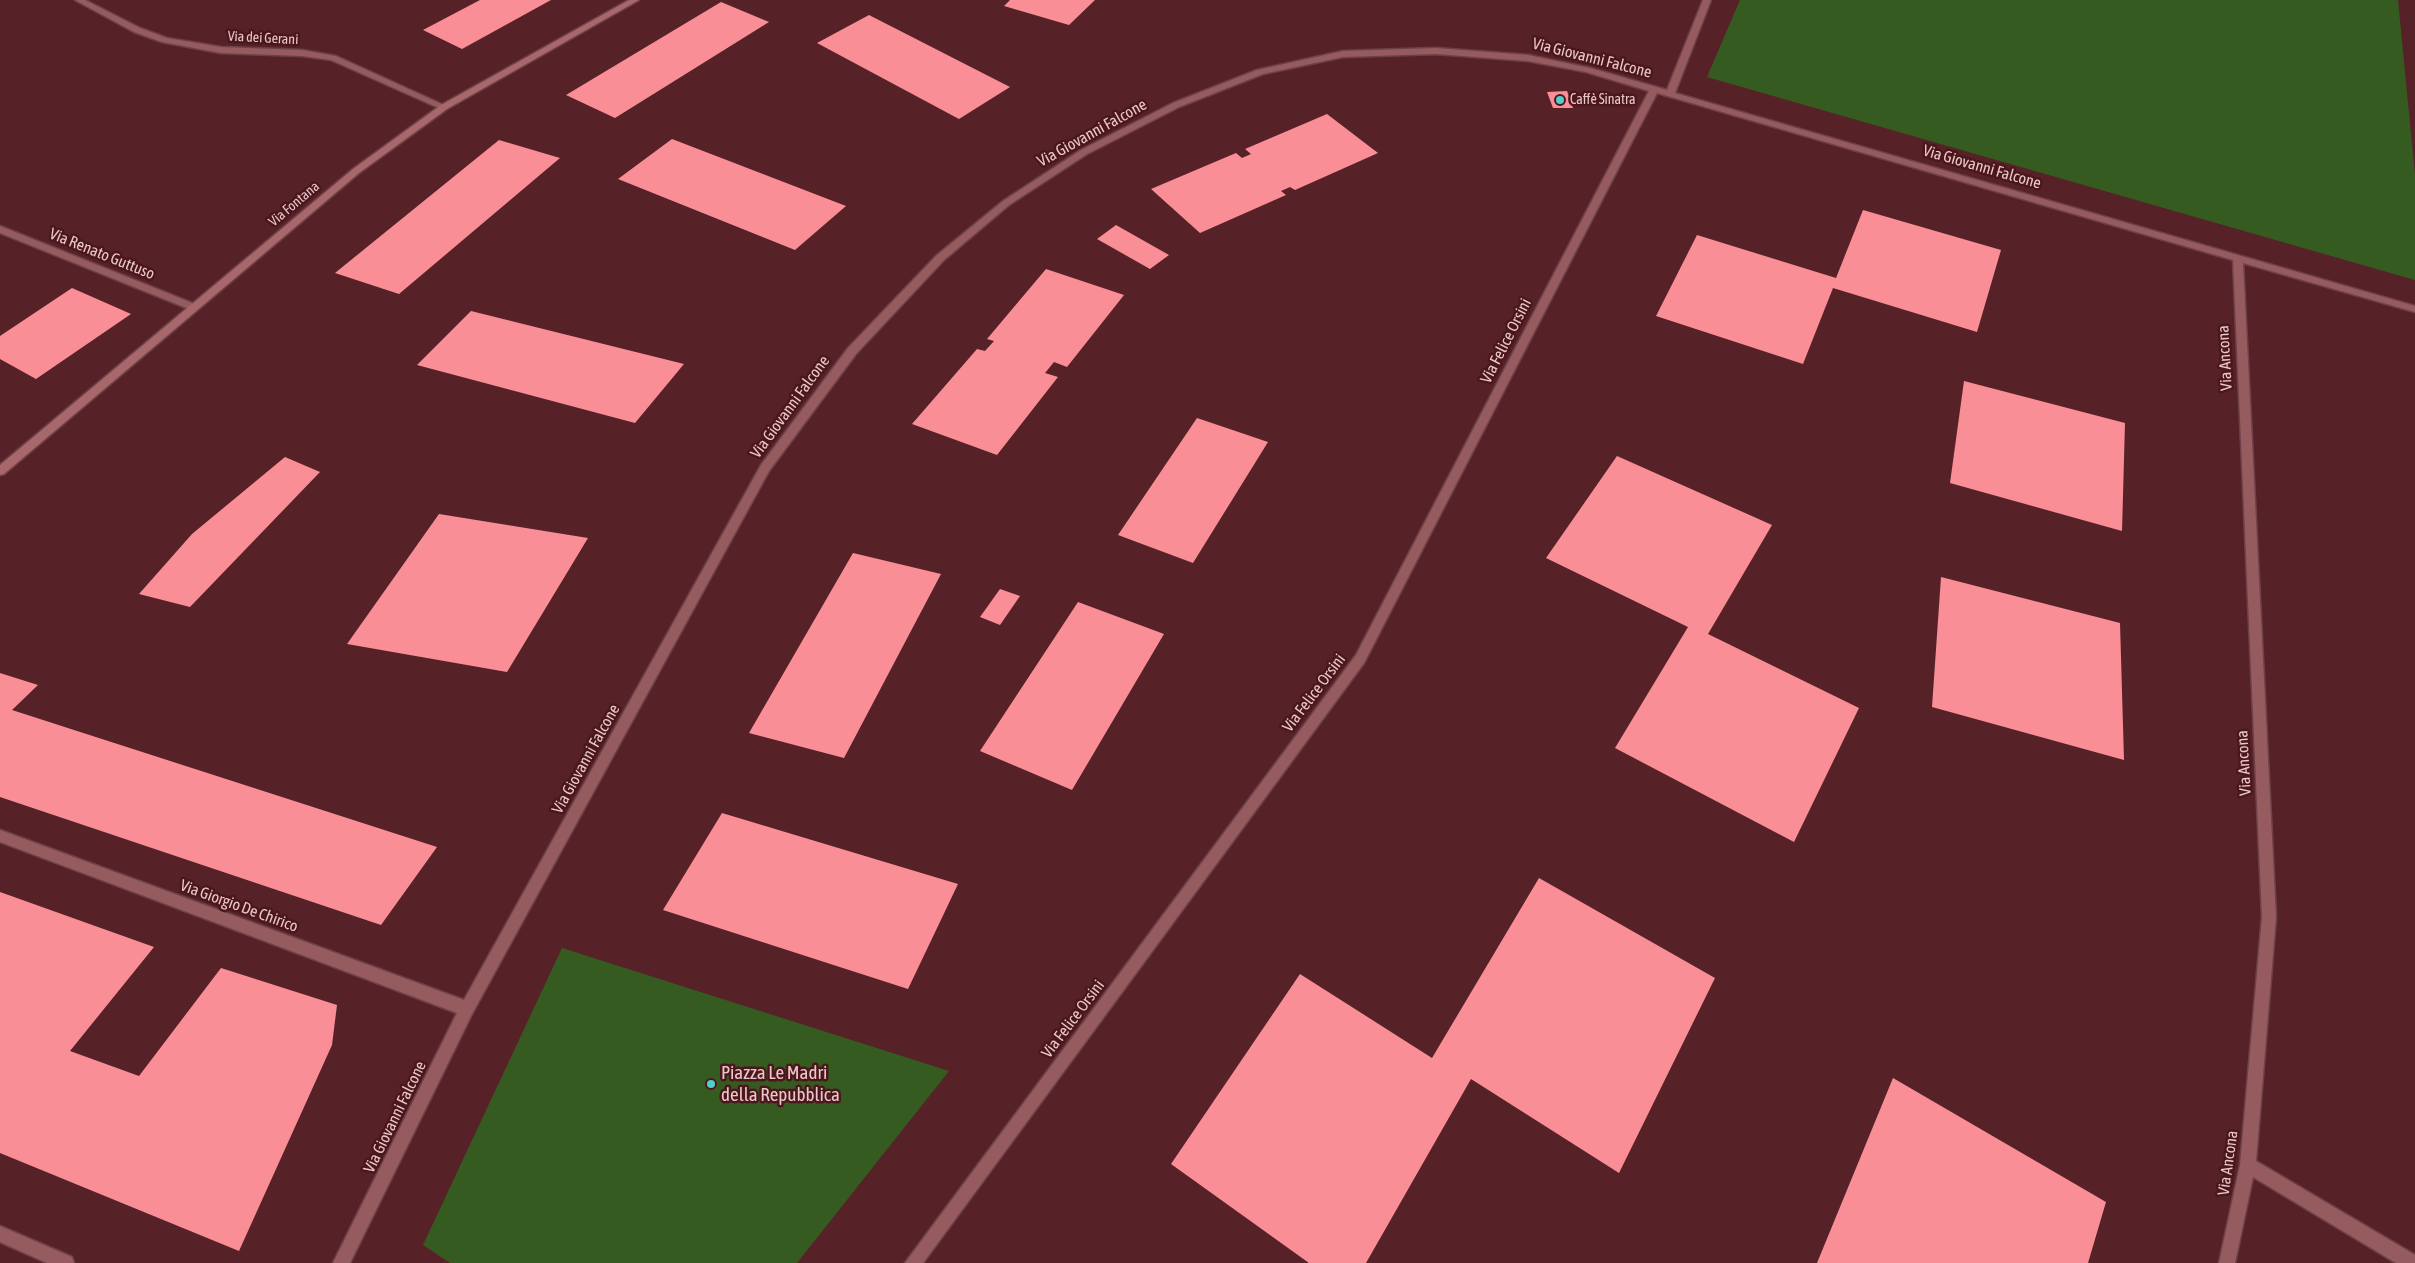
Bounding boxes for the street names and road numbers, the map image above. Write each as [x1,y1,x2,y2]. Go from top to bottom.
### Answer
street label: Via dei Gerani [227,28,299,48]
street label: Via Giovanni Falcone [1530,34,1654,82]
street label: Via Giovanni Falcone [1034,95,1150,171]
street label: Via Giovanni Falcone [1921,141,2043,193]
street label: Via Fontana [265,178,323,230]
street label: Via Renato Guttuso [46,224,158,284]
street label: Via Felice Orsini [1476,295,1536,387]
street label: Via Ancona [2214,325,2236,391]
street label: Via Giovanni Falcone [746,352,834,462]
street label: Via Felice Orsini [1278,650,1350,736]
street label: Via Giovanni Falcone [548,701,624,817]
street label: Via Ancona [2233,730,2255,796]
street label: Via Giorgio De Chirico [177,876,301,936]
street label: Via Felice Orsini [1037,976,1109,1062]
street label: Via Giovanni Falcone [360,1058,430,1176]
street label: Via Ancona [2214,1129,2242,1197]

